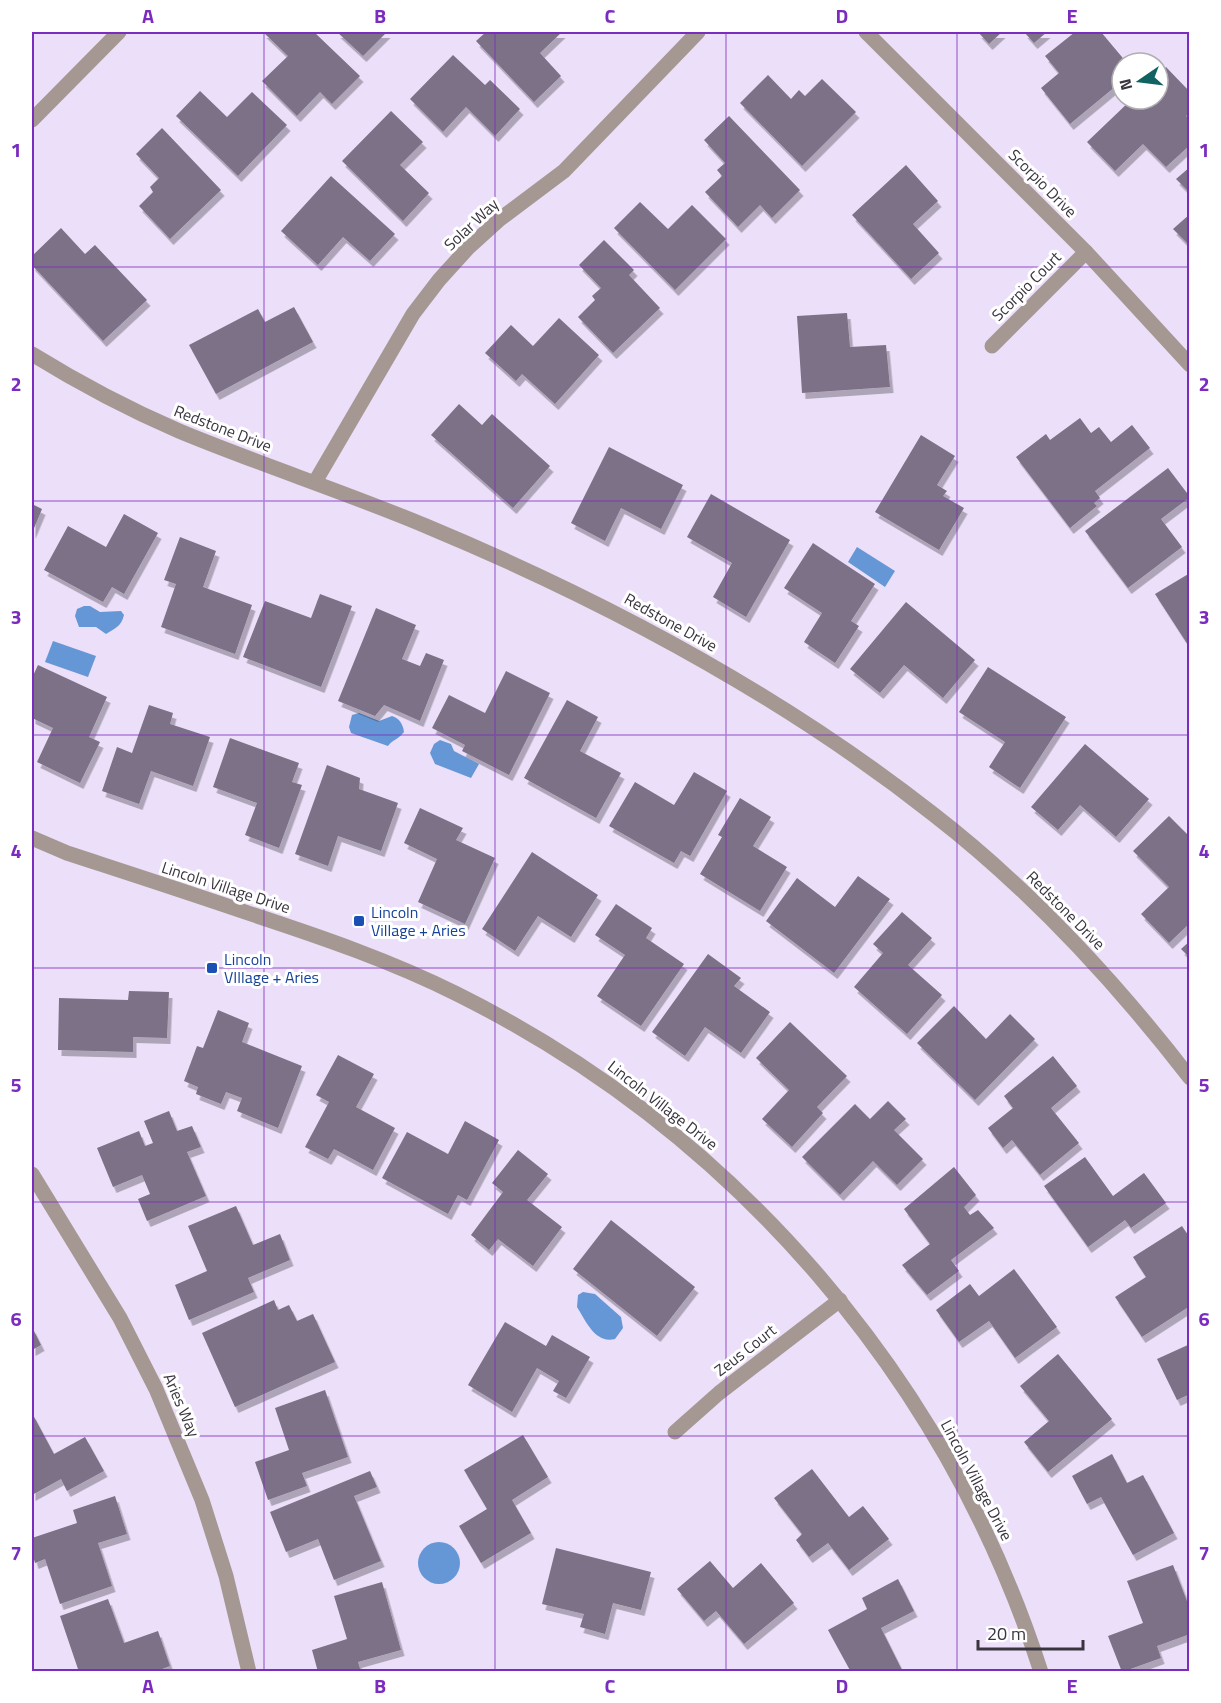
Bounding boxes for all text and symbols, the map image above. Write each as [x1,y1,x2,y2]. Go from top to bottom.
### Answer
text: A [142,0,154,31]
text: B [374,0,386,31]
text: C [605,0,616,31]
text: D [836,0,848,31]
text: E [1066,0,1078,31]
north arrow [1110,51,1170,111]
text: N [1112,76,1138,93]
text: 1 [10,134,22,165]
text: 1 [1198,134,1210,165]
street label: Scorpio Drive [1003,143,1083,223]
street label: Solar Way [438,192,504,256]
street label: Scorpio Court [986,245,1067,326]
text: 2 [10,368,22,399]
text: 2 [1198,368,1210,399]
street label: Redstone Drive [171,398,275,458]
street label: Redstone Drive [620,587,722,657]
text: 3 [10,601,22,632]
text: 3 [1198,601,1210,632]
text: 4 [10,835,22,866]
text: 4 [1198,835,1210,866]
street label: Lincoln Village Drive [159,855,293,919]
street label: Redstone Drive [1021,865,1111,955]
place label: Lincoln Village + Aries [371,900,466,942]
marker: Lincoln Village + Aries [352,914,366,928]
place label: Lincoln VIllage + Aries [224,947,319,989]
marker: Lincoln VIllage + Aries [205,961,219,975]
street label: Lincoln Village Drive [603,1054,723,1156]
text: 5 [10,1069,22,1100]
text: 5 [1198,1069,1210,1100]
text: 6 [10,1303,22,1334]
text: 6 [1198,1303,1210,1334]
street label: Zeus Court [709,1318,781,1382]
street label: Aries Way [158,1369,206,1441]
street label: Lincoln Village Drive [935,1415,1019,1545]
text: 7 [10,1537,22,1568]
text: 7 [1198,1537,1210,1568]
scale bar [978,1613,1083,1651]
text: 20 m [987,1620,1026,1647]
text: A [142,1670,154,1701]
text: B [374,1670,386,1701]
text: C [605,1670,616,1701]
text: D [836,1670,848,1701]
text: E [1066,1670,1078,1701]

